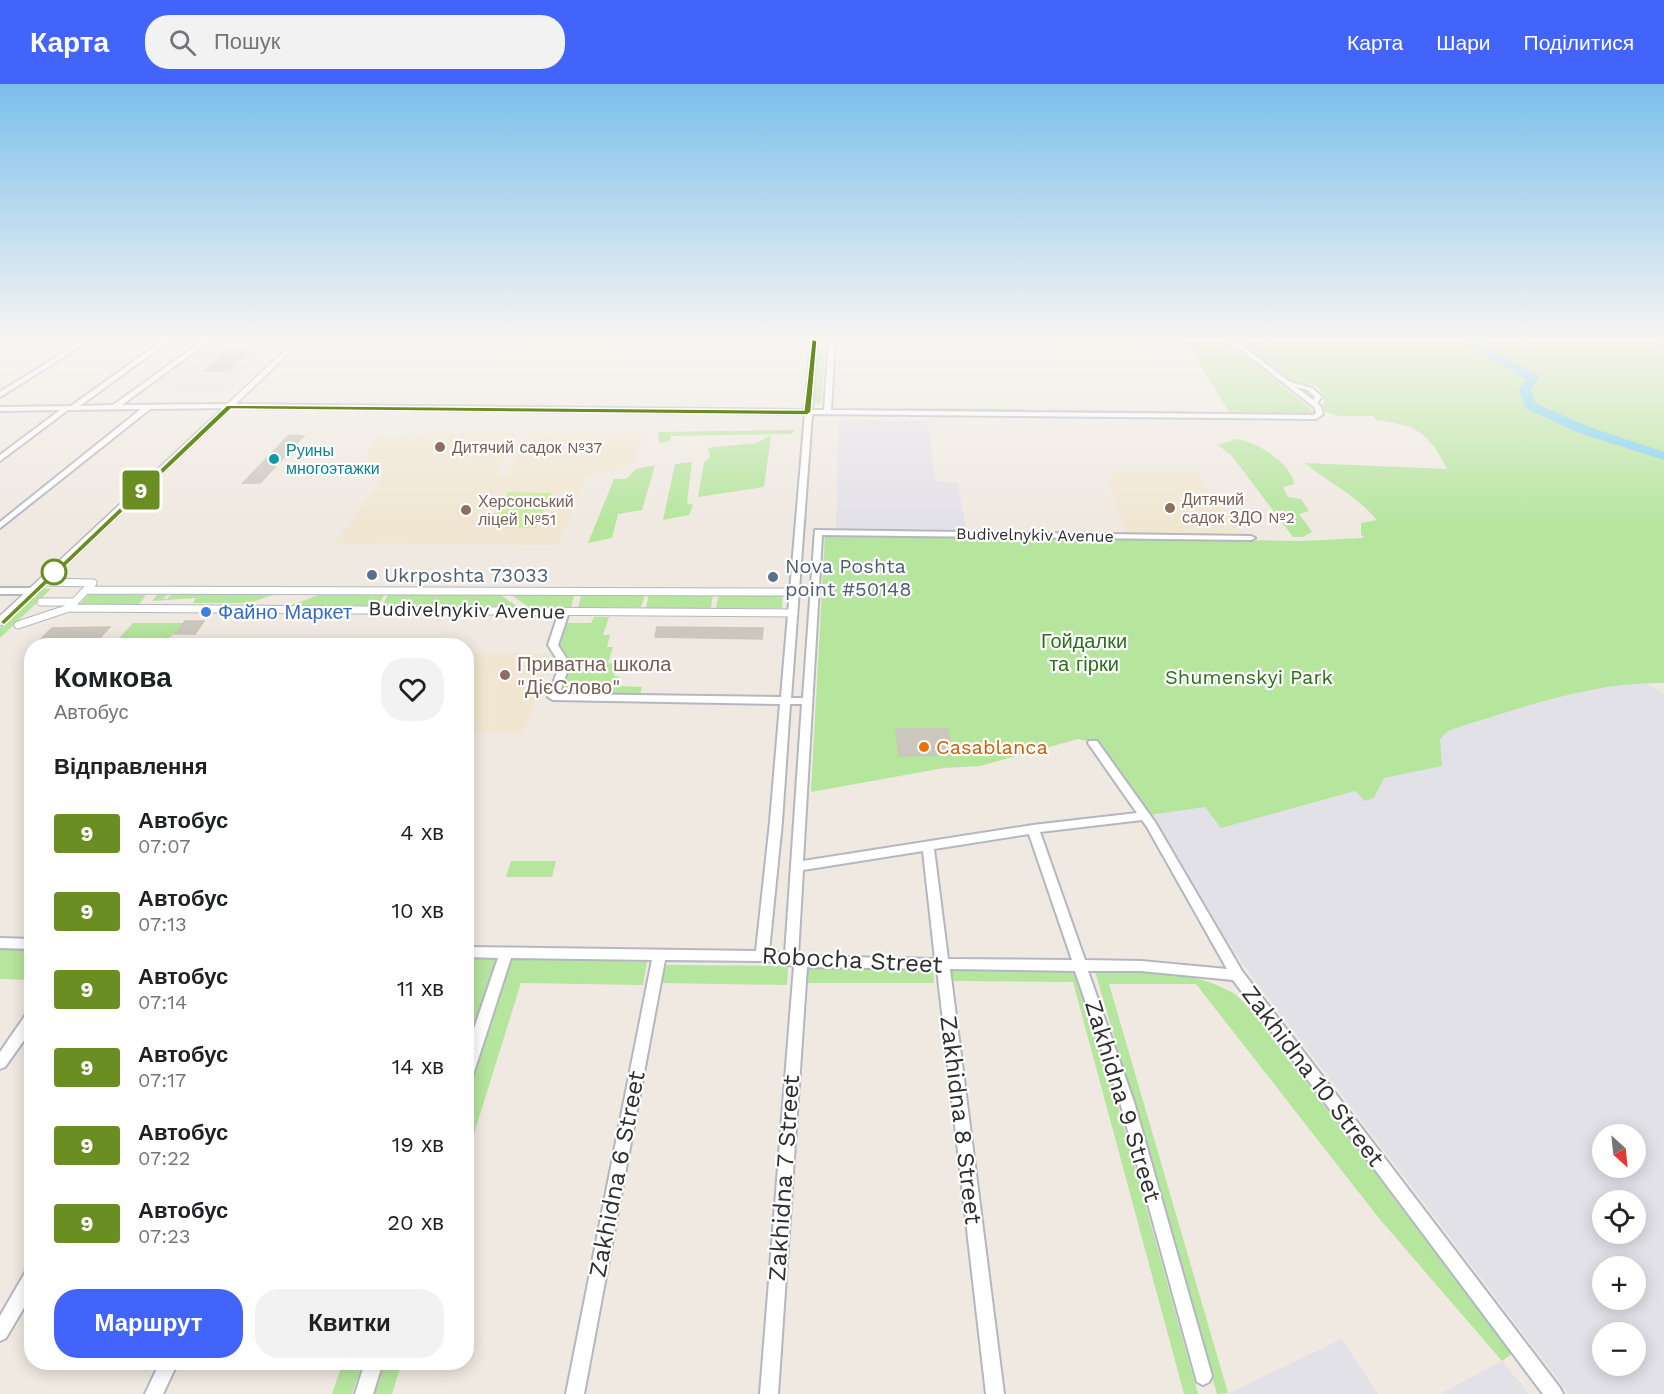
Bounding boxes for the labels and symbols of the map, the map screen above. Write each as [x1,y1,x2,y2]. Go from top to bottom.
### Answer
place label: Дитячий садок №37 [452,438,602,457]
marker: Дитячий садок №37 [433,440,447,454]
place label: Руины многоэтажки [286,441,380,478]
marker: Руины многоэтажки [267,452,281,466]
line badge: 9 [122,470,160,510]
place label: Дитячий садок ЗДО №2 [1182,490,1295,527]
place label: Херсонський ліцей №51 [478,492,574,529]
marker: Дитячий садок ЗДО №2 [1163,501,1177,515]
marker: Херсонський ліцей №51 [459,503,473,517]
street label: Budivelnykiv Avenue [956,524,1114,546]
place label: Nova Poshta point #50148 [785,554,912,601]
unlabelled marker [41,559,67,585]
place label: Ukrposhta 73033 [384,563,548,587]
marker: Ukrposhta 73033 [365,568,379,582]
marker: Nova Poshta point #50148 [766,570,780,584]
street label: Budivelnykiv Avenue [368,596,566,624]
place label: Файно Маркет [218,600,352,624]
marker: Файно Маркет [199,605,213,619]
park label: Гойдалки та гірки [1041,629,1127,676]
place label: Приватна школа "ДієСлово" [517,652,672,699]
park label: Shumenskyi Park [1165,665,1333,689]
marker: Приватна школа "ДієСлово" [498,668,512,682]
place label: Casablanca [936,735,1048,759]
marker: Casablanca [917,740,931,754]
street label: Robocha Street [761,941,943,979]
street label: Zakhidna 10 Street [1236,980,1390,1172]
street label: Zakhidna 9 Street [1079,997,1167,1205]
street label: Zakhidna 8 Street [934,1014,988,1226]
street label: Zakhidna 6 Street [583,1068,651,1280]
street label: Zakhidna 7 Street [763,1074,805,1282]
north arrow [1592,1124,1646,1178]

